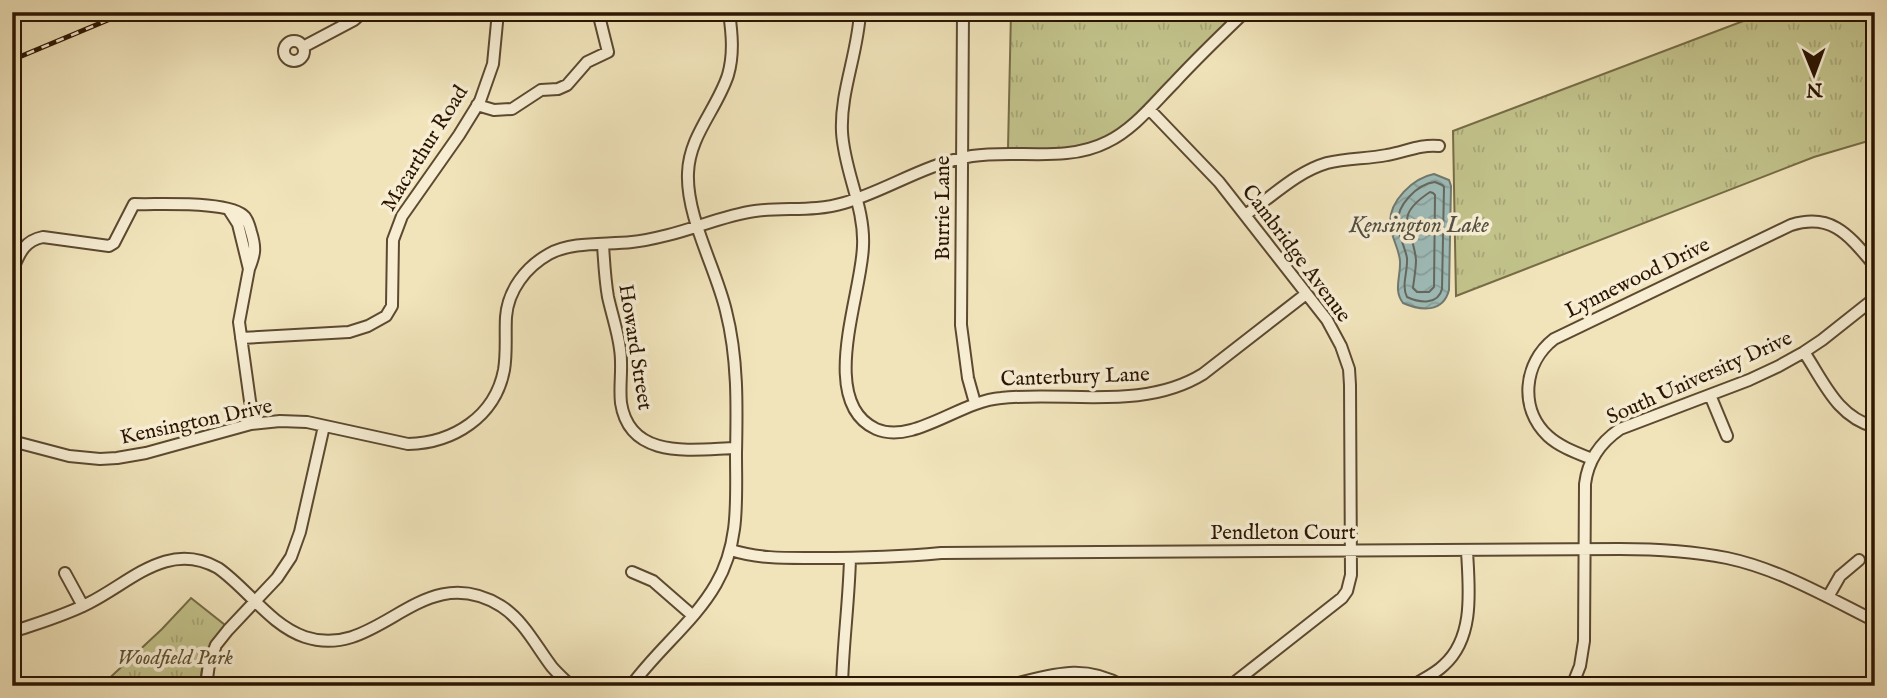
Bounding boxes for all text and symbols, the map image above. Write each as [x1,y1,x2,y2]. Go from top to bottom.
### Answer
north arrow [1778,38,1848,108]
text: N [1805,77,1824,101]
street label: Macarthur Road [376,80,475,217]
street label: Burrie Lane [930,155,957,260]
street label: Cambridge Avenue [1235,180,1357,328]
water label: Kensington Lake [1348,211,1489,241]
street label: Lynnewood Drive [1561,231,1715,325]
street label: Howard Street [611,282,658,412]
street label: South University Drive [1603,325,1797,431]
street label: Canterbury Lane [1000,361,1150,394]
street label: Kensington Drive [118,393,275,452]
street label: Pendleton Court [1210,520,1356,547]
park label: Woodfield Park [117,645,233,672]

